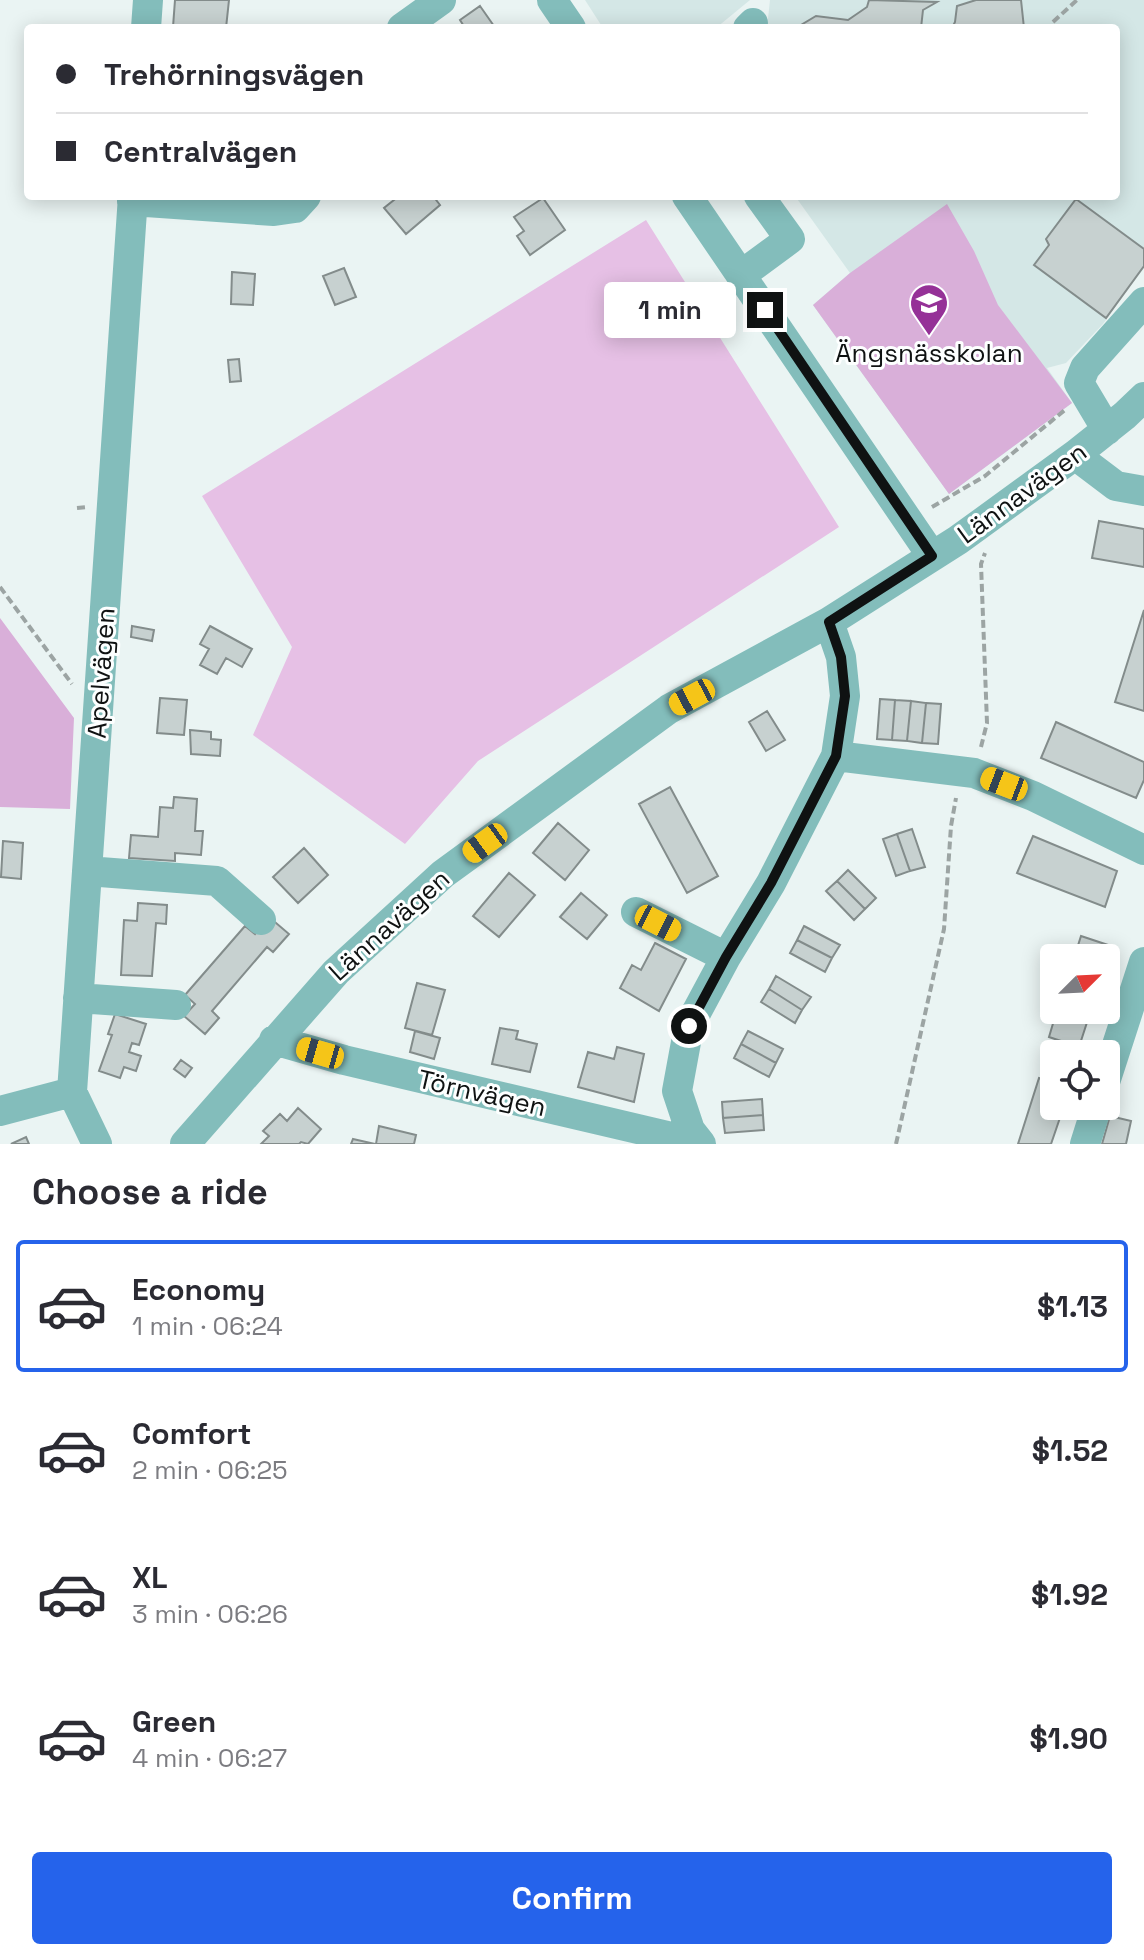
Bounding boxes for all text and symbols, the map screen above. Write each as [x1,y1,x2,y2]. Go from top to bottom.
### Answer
text: Trehörningsvägen [104,55,364,94]
text: Centralvägen [104,132,297,171]
callout: 1 min [605,282,737,338]
school or university icon: Ängsnässkolan [908,282,950,337]
route end [747,292,783,328]
text: 1 min [638,293,702,327]
place label: Ängsnässkolan [835,336,1023,370]
street label: Lännavägen [951,435,1093,551]
street label: Apelvägen [79,606,123,740]
car [665,675,719,719]
car [977,764,1031,804]
car [459,819,511,867]
street label: Lännavägen [321,862,457,988]
car [631,901,685,945]
north arrow [1040,944,1120,1024]
map controls [1040,944,1120,1120]
route start [671,1008,707,1044]
car [294,1035,346,1071]
button: locate [1040,1040,1120,1120]
street label: Törnvägen [415,1062,549,1124]
text: Choose a ride [32,1169,268,1215]
icon: car [36,1270,108,1342]
text: Economy [132,1270,265,1309]
text: $1.13 [1037,1287,1108,1326]
text: 1 min · 06:24 [132,1309,283,1343]
icon: car [36,1414,108,1486]
text: Comfort [132,1414,251,1453]
text: $1.52 [1032,1431,1108,1470]
text: 2 min · 06:25 [132,1453,288,1487]
icon: car [36,1558,108,1630]
text: XL [132,1558,168,1597]
text: $1.92 [1031,1575,1108,1614]
text: 3 min · 06:26 [132,1597,288,1631]
icon: car [36,1702,108,1774]
text: Green [132,1702,216,1741]
text: $1.90 [1029,1719,1108,1758]
text: 4 min · 06:27 [132,1741,287,1775]
button: Confirm [32,1852,1112,1944]

